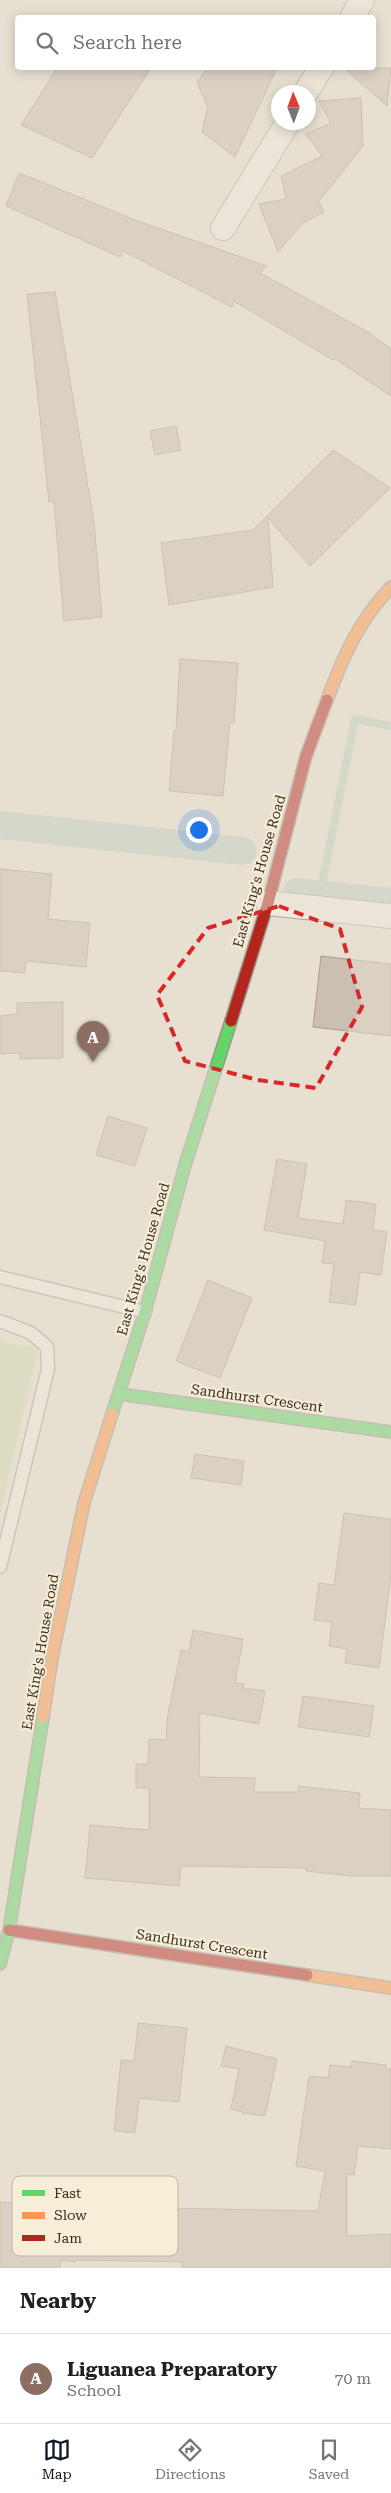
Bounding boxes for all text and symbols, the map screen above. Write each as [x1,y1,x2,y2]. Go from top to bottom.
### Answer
search box [15,15,376,70]
icon: search [33,29,61,57]
text: Search here [73,31,182,54]
north arrow [271,85,316,130]
street label: East King's House Road [230,793,288,949]
your location [186,817,212,843]
pin: A [77,1021,109,1062]
street label: East King's House Road [114,1181,172,1337]
street label: Sandhurst Crescent [190,1381,324,1415]
street label: East King's House Road [18,1573,62,1731]
street label: Sandhurst Crescent [135,1926,269,1962]
legend [12,2176,178,2256]
text: Fast [54,2185,81,2201]
text: Slow [54,2207,87,2223]
text: Jam [54,2230,82,2246]
text: Nearby [20,2289,96,2313]
text: Liguanea Preparatory [67,2358,277,2381]
text: A [30,2369,42,2388]
text: 70 m [334,2369,371,2388]
text: School [67,2381,121,2400]
tab: Map [42,2436,72,2482]
tab: Directions [155,2436,225,2482]
tab: Saved [309,2436,349,2482]

